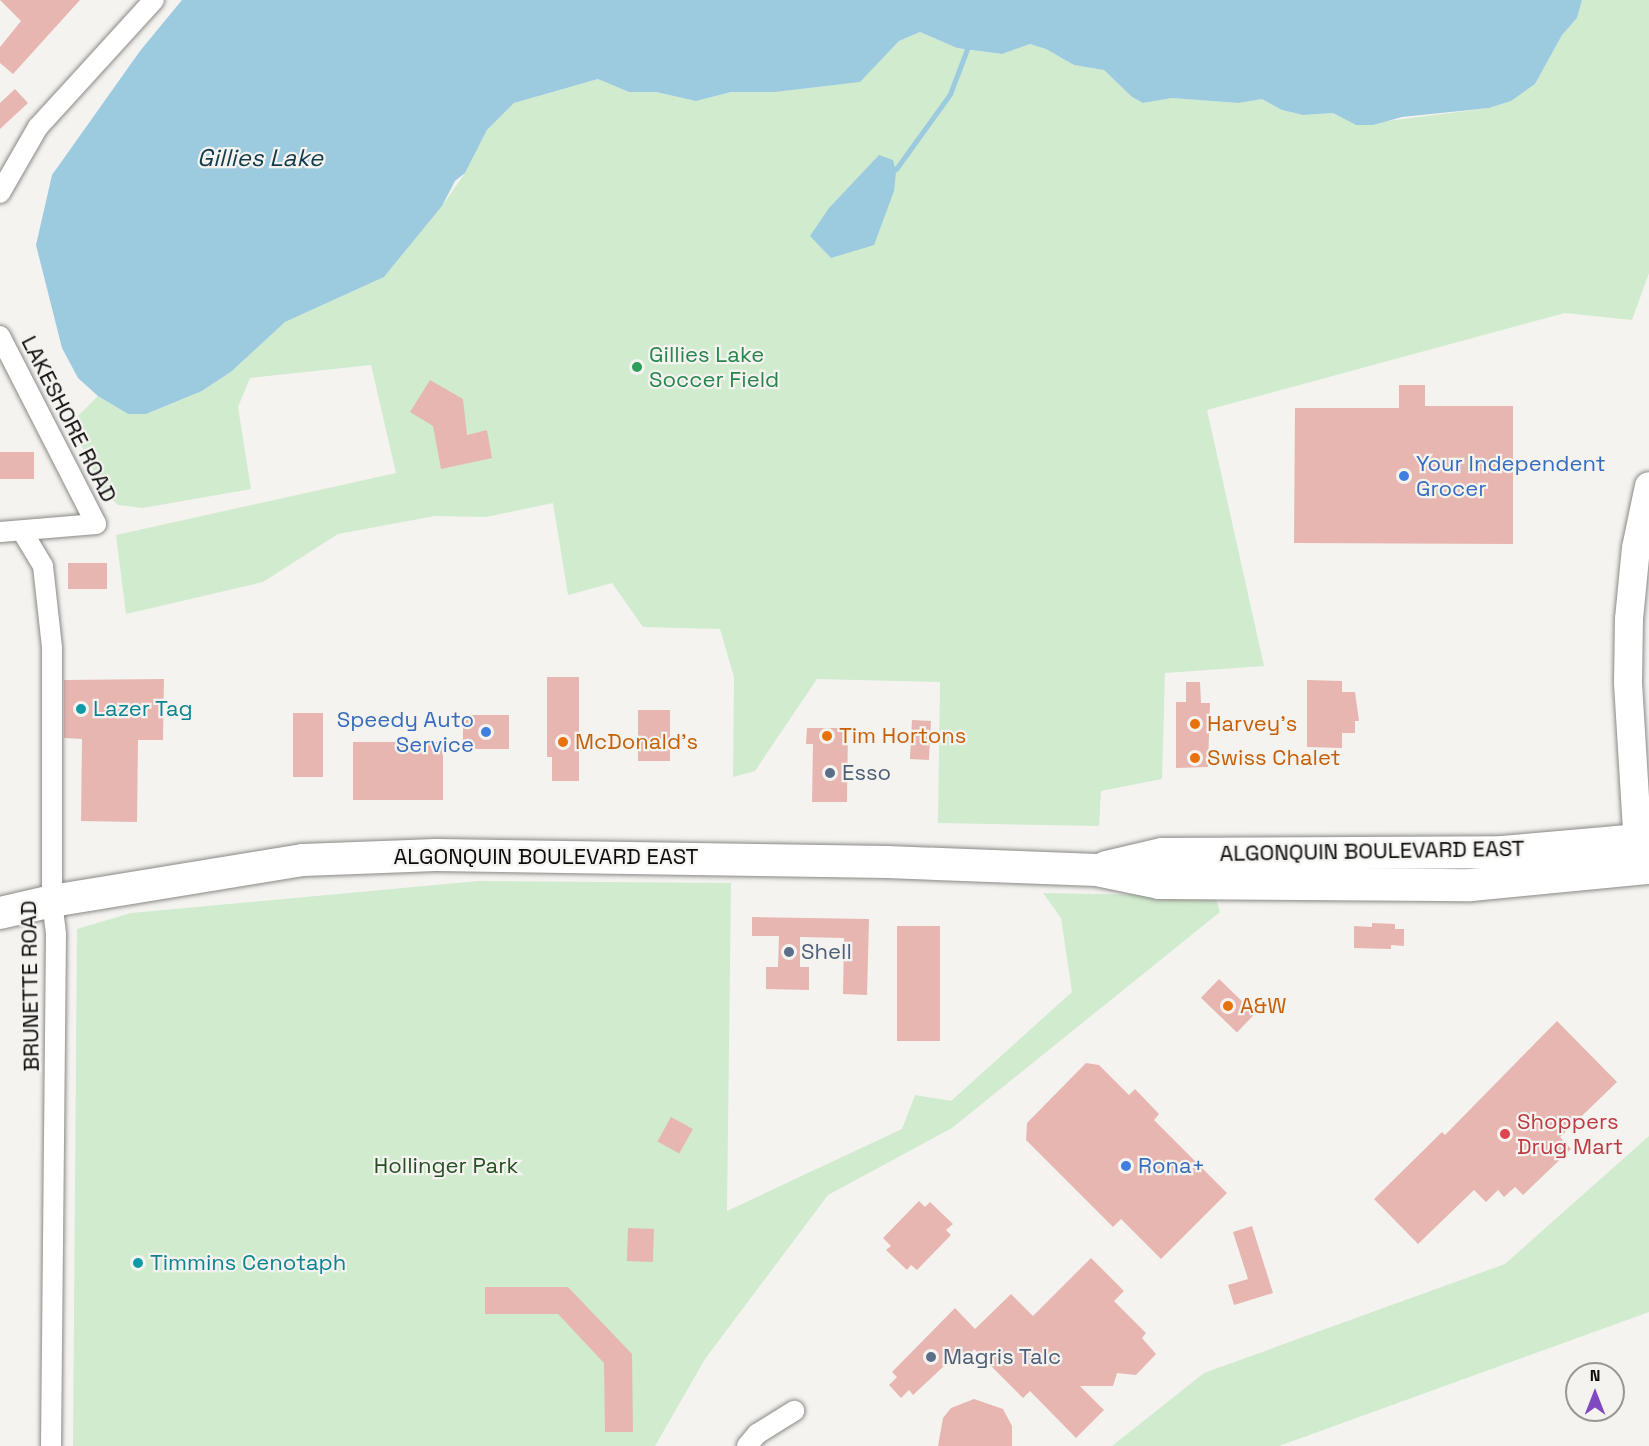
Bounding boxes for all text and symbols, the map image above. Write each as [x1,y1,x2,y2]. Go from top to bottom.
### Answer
water label: Gillies Lake [197,144,323,172]
street label: LAKESHORE ROAD [16,331,122,507]
place label: Gillies Lake Soccer Field [649,341,779,392]
marker: Gillies Lake Soccer Field [630,360,644,374]
place label: Your Independent Grocer [1416,450,1606,502]
marker: Your Independent Grocer [1397,469,1411,483]
place label: Lazer Tag [93,696,193,722]
marker: Lazer Tag [74,702,88,716]
place label: Speedy Auto Service [336,706,474,758]
place label: Harvey's [1207,711,1297,737]
marker: Harvey's [1188,717,1202,731]
place label: Tim Hortons [839,723,966,749]
marker: Speedy Auto Service [479,725,493,739]
place label: McDonald's [575,729,698,755]
marker: Tim Hortons [820,729,834,743]
marker: McDonald's [556,735,570,749]
place label: Swiss Chalet [1207,745,1341,771]
marker: Swiss Chalet [1188,751,1202,765]
place label: Esso [842,760,891,786]
marker: Esso [823,766,837,780]
street label: ALGONQUIN BOULEVARD EAST [1219,835,1525,867]
street label: ALGONQUIN BOULEVARD EAST [394,844,698,870]
street label: BRUNETTE ROAD [15,900,45,1072]
place label: Shell [801,939,852,965]
marker: Shell [782,945,796,959]
place label: A&W [1240,993,1286,1019]
marker: A&W [1221,999,1235,1013]
place label: Shoppers Drug Mart [1517,1108,1623,1160]
marker: Shoppers Drug Mart [1498,1127,1512,1141]
park label: Hollinger Park [374,1153,518,1179]
place label: Rona+ [1138,1153,1205,1179]
marker: Rona+ [1119,1159,1133,1173]
place label: Timmins Cenotaph [150,1250,346,1276]
marker: Timmins Cenotaph [131,1256,145,1270]
place label: Magris Talc [943,1344,1062,1370]
marker: Magris Talc [924,1350,938,1364]
north arrow [1565,1362,1625,1422]
text: N [1590,1365,1600,1386]

